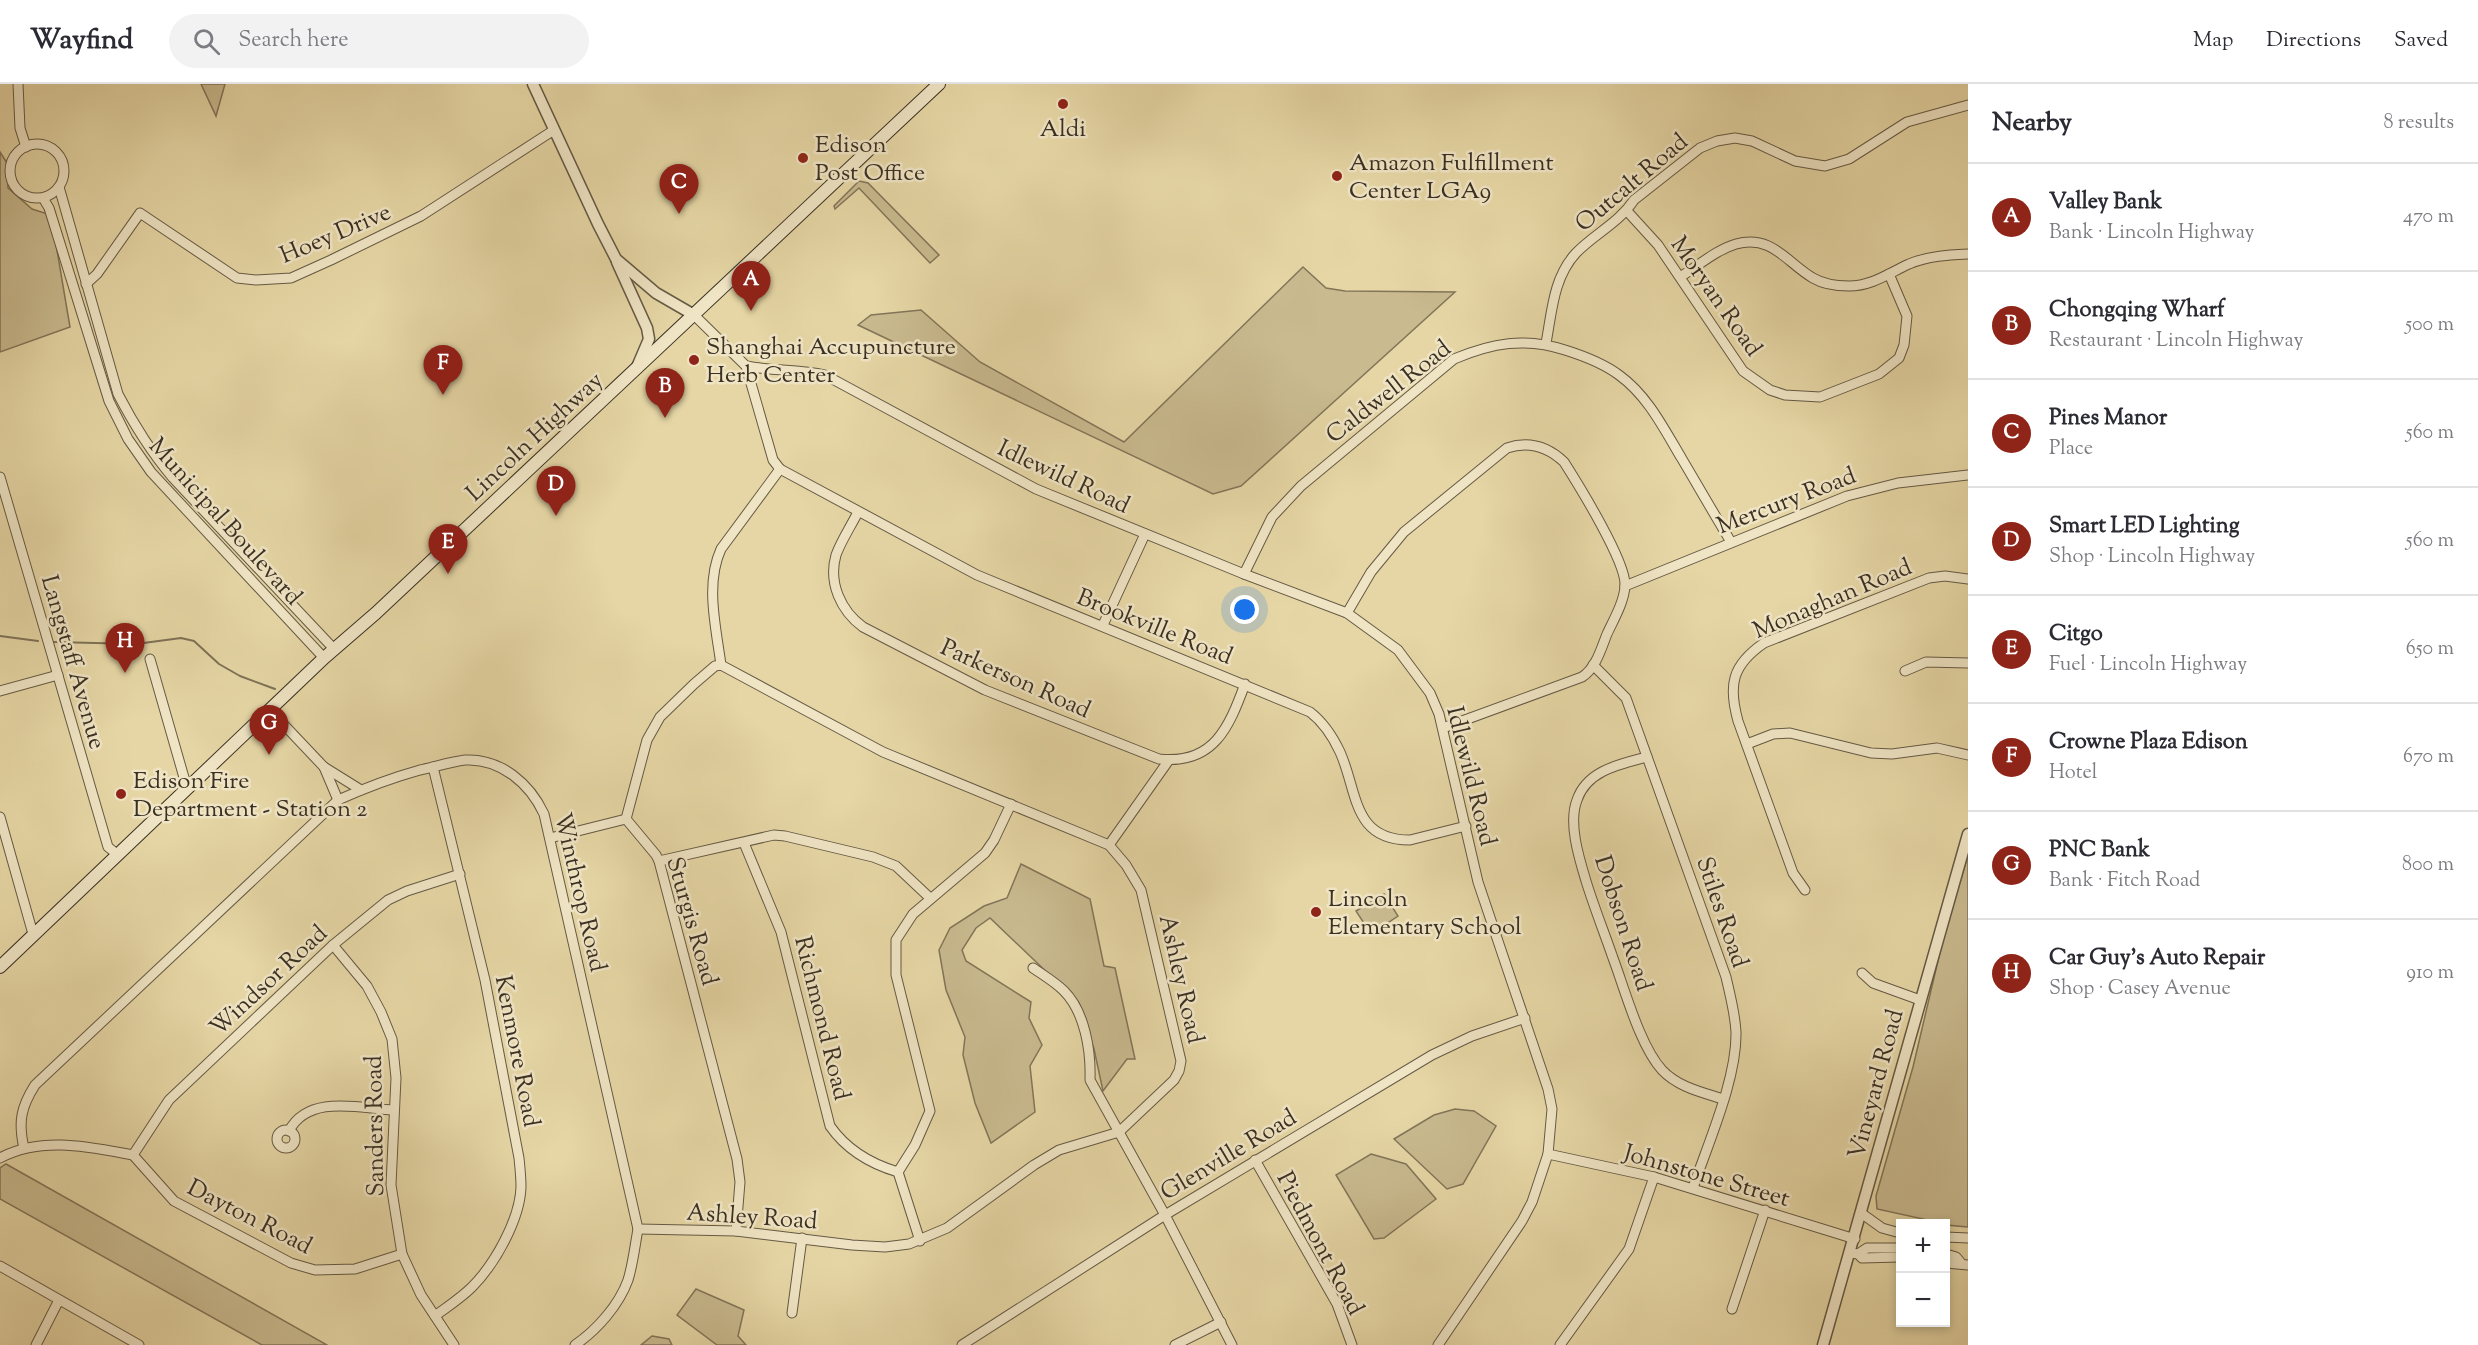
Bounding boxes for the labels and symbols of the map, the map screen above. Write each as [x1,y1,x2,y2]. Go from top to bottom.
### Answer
marker: Aldi [1056,97,1070,111]
place label: Aldi [1040,113,1086,147]
street label: Outcalt Road [1568,126,1696,241]
place label: Edison Post Office [815,129,925,191]
place label: Amazon Fulfillment Center LGA9 [1349,147,1554,209]
marker: Edison Post Office [796,151,810,165]
pin: C [660,164,698,214]
marker: Amazon Fulfillment Center LGA9 [1330,169,1344,183]
street label: Hoey Drive [275,196,397,273]
street label: Moryan Road [1661,230,1770,365]
pin: A [732,262,771,311]
place label: Shanghai Accupuncture Herb Center [706,331,956,393]
street label: Caldwell Road [1319,333,1459,452]
pin: F [424,346,462,395]
marker: Shanghai Accupuncture Herb Center [687,353,701,367]
street label: Lincoln Highway [459,365,612,510]
pin: B [646,368,684,418]
street label: Municipal Boulevard [140,431,309,614]
street label: Idlewild Road [991,432,1135,524]
street label: Mercury Road [1712,460,1862,544]
pin: D [536,466,576,516]
pin: E [428,524,468,574]
street label: Monaghan Road [1748,551,1918,649]
street label: Langstaff Avenue [31,571,113,754]
street label: Brookville Road [1071,581,1238,675]
your location [1230,595,1259,624]
pin: H [106,624,144,673]
street label: Parkerson Road [935,631,1096,728]
street label: Idlewild Road [1436,703,1504,850]
pin: G [250,706,288,755]
place label: Edison Fire Department - Station 2 [133,765,367,827]
marker: Edison Fire Department - Station 2 [114,787,128,801]
street label: Winthrop Road [544,810,614,976]
street label: Dobson Road [1584,851,1660,996]
street label: Sturgis Road [656,853,726,990]
street label: Stiles Road [1686,853,1756,973]
place label: Lincoln Elementary School [1328,883,1522,945]
marker: Lincoln Elementary School [1309,905,1323,919]
street label: Ashley Road [1149,912,1211,1048]
street label: Windsor Road [203,918,336,1045]
street label: Richmond Road [784,933,858,1105]
street label: Kenmore Road [485,973,547,1130]
street label: Vineyard Road [1841,1005,1913,1163]
street label: Sanders Road [358,1055,394,1197]
street label: Glenville Road [1154,1101,1304,1210]
street label: Johnstone Street [1618,1136,1793,1217]
street label: Piedmont Road [1267,1166,1372,1322]
street label: Dayton Road [181,1172,318,1264]
street label: Ashley Road [685,1196,819,1240]

